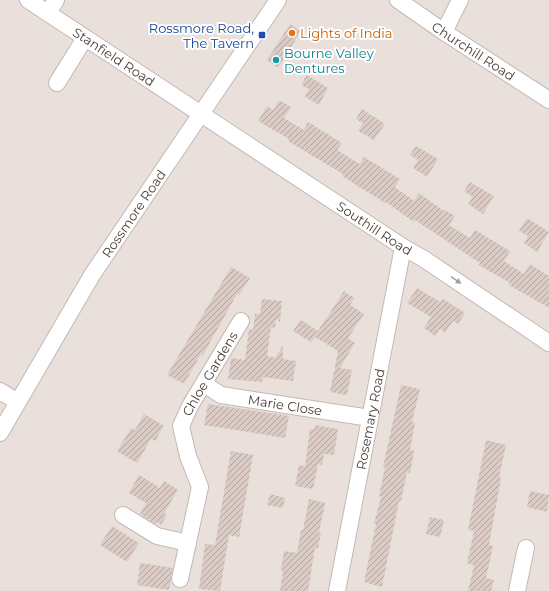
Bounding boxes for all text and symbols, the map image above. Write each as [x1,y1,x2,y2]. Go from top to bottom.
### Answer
street label: Churchill Road [429,18,518,84]
place label: Rossmore Road, The Tavern [149,20,254,51]
street label: Stanfield Road [70,24,158,89]
place label: Lights of India [300,25,393,41]
marker: Lights of India [287,28,297,38]
marker: Rossmore Road, The Tavern [257,30,267,40]
place label: Bourne Valley Dentures [284,45,375,76]
marker: Bourne Valley Dentures [271,55,281,65]
street label: Rossmore Road [98,167,169,261]
street label: Southill Road [334,198,415,259]
one-way arrow [451,276,461,284]
street label: Chloe Gardens [179,328,241,418]
street label: Rosemary Road [352,367,388,471]
street label: Marie Close [247,391,323,419]

